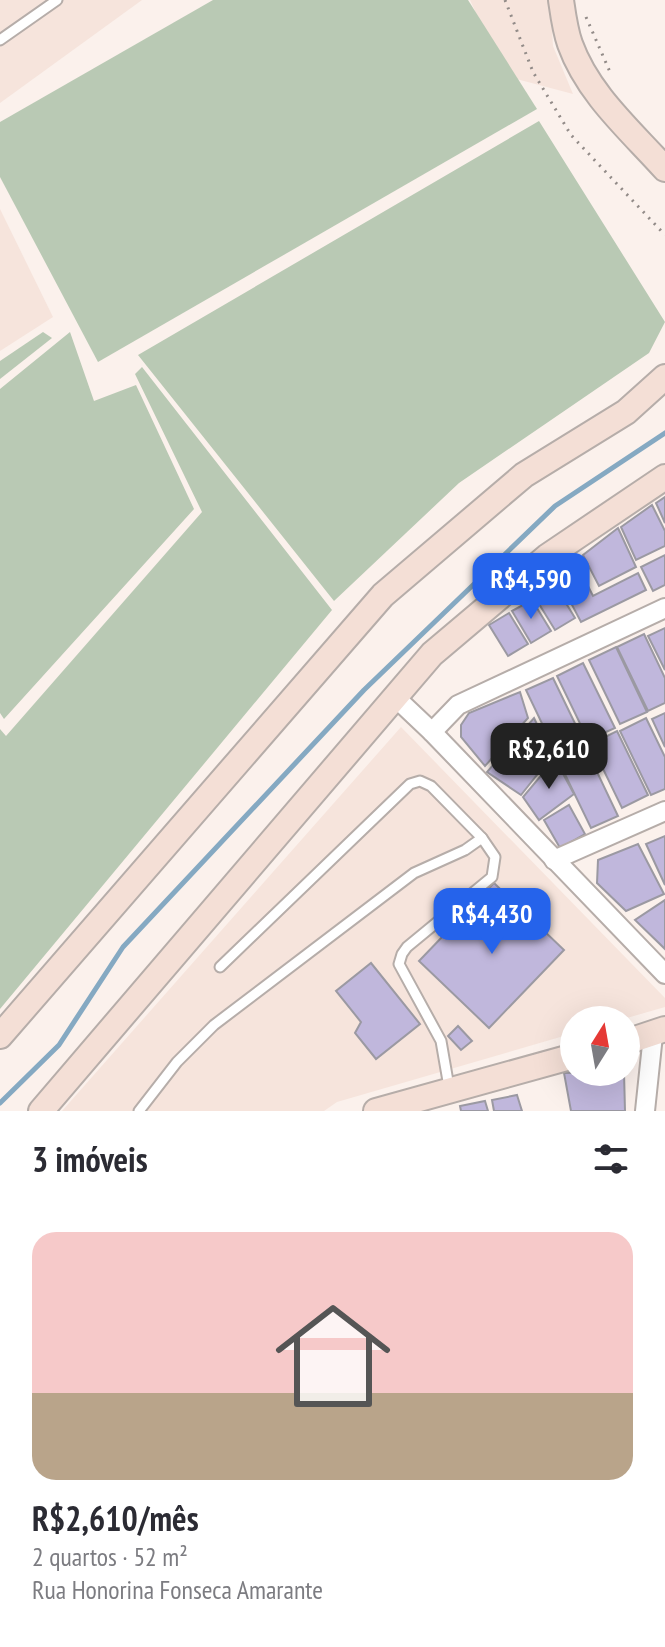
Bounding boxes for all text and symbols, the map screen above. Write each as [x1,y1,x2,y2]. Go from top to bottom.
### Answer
pin: R$4,590 [457,553,605,621]
text: R$4,590 [491,562,571,595]
pin: R$2,610 [475,723,623,791]
text: R$2,610 [509,732,589,765]
pin: R$4,430 [418,888,566,956]
text: R$4,430 [452,897,532,930]
north arrow [560,1006,640,1086]
map controls [560,1006,640,1086]
text: 3 imóveis [32,1137,148,1181]
icon: filters [589,1137,633,1181]
icon: home [261,1284,405,1428]
text: R$2,610/mês [32,1496,199,1540]
text: 2 quartos · 52 m² [32,1540,188,1573]
text: Rua Honorina Fonseca Amarante [32,1573,323,1606]

